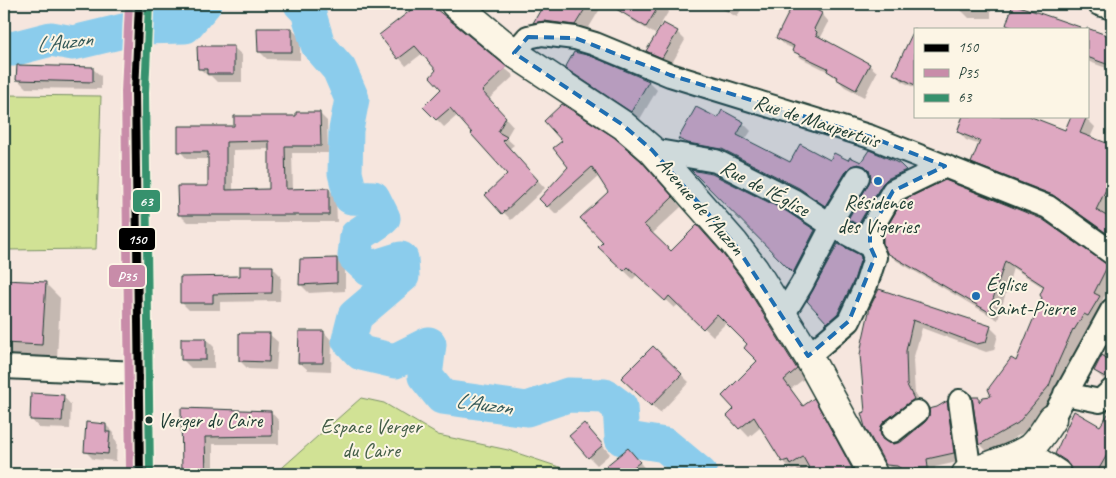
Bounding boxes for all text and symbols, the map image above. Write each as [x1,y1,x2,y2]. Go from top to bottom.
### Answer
water label: L'Auzon [35,24,96,59]
legend [914,28,1088,118]
text: 150 [958,38,980,57]
text: P35 [958,64,980,83]
street label: Rue de Maupertuis [751,88,885,154]
text: 63 [958,88,973,107]
street label: Avenue de l'Auzon [651,152,751,261]
street label: Rue de l'Église [716,154,815,223]
marker: Résidence des Vigeries [872,175,884,187]
line badge: 63 [132,189,161,213]
place label: Résidence des Vigeries [837,189,921,239]
text: 63 [140,193,154,210]
line badge: 150 [118,227,156,251]
text: 150 [128,231,148,248]
line badge: P35 [108,264,146,288]
text: P35 [118,268,138,285]
place label: Église Saint-Pierre [986,271,1076,321]
marker: Église Saint-Pierre [970,290,982,302]
water label: L'Auzon [454,386,516,422]
place label: Verger du Caire [158,408,264,433]
park label: Espace Verger du Caire [320,413,423,463]
marker: Verger du Caire [144,415,154,425]

